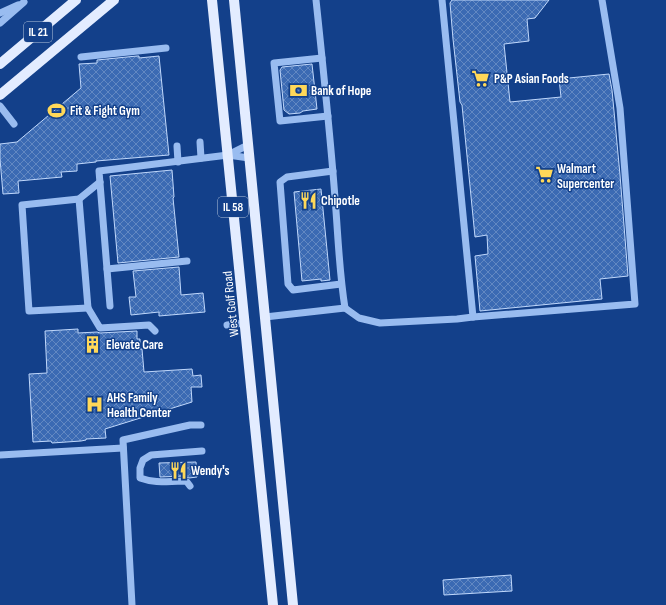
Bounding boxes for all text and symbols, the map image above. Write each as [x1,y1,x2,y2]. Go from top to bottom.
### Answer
road number: IL 21 [24,22,52,42]
supermarket icon: P&P Asian Foods [471,68,491,88]
place label: P&P Asian Foods [494,71,569,87]
bank icon: Bank of Hope [288,80,308,100]
place label: Bank of Hope [311,83,372,99]
sports icon: Fit & Fight Gym [47,100,67,120]
place label: Fit & Fight Gym [70,103,140,119]
place label: Walmart Supercenter [557,161,614,192]
supermarket icon: Walmart Supercenter [534,165,554,185]
restaurant icon: Chipotle [298,190,318,210]
place label: Chipotle [321,193,360,209]
road number: IL 58 [218,197,248,217]
street label: West Golf Road [220,270,242,338]
building icon: Elevate Care [83,334,103,354]
place label: Elevate Care [106,337,164,353]
place label: AHS Family Health Center [106,390,171,421]
hospital icon: AHS Family Health Center [84,394,104,414]
restaurant icon: Wendy's [168,460,188,480]
place label: Wendy's [191,463,230,479]

